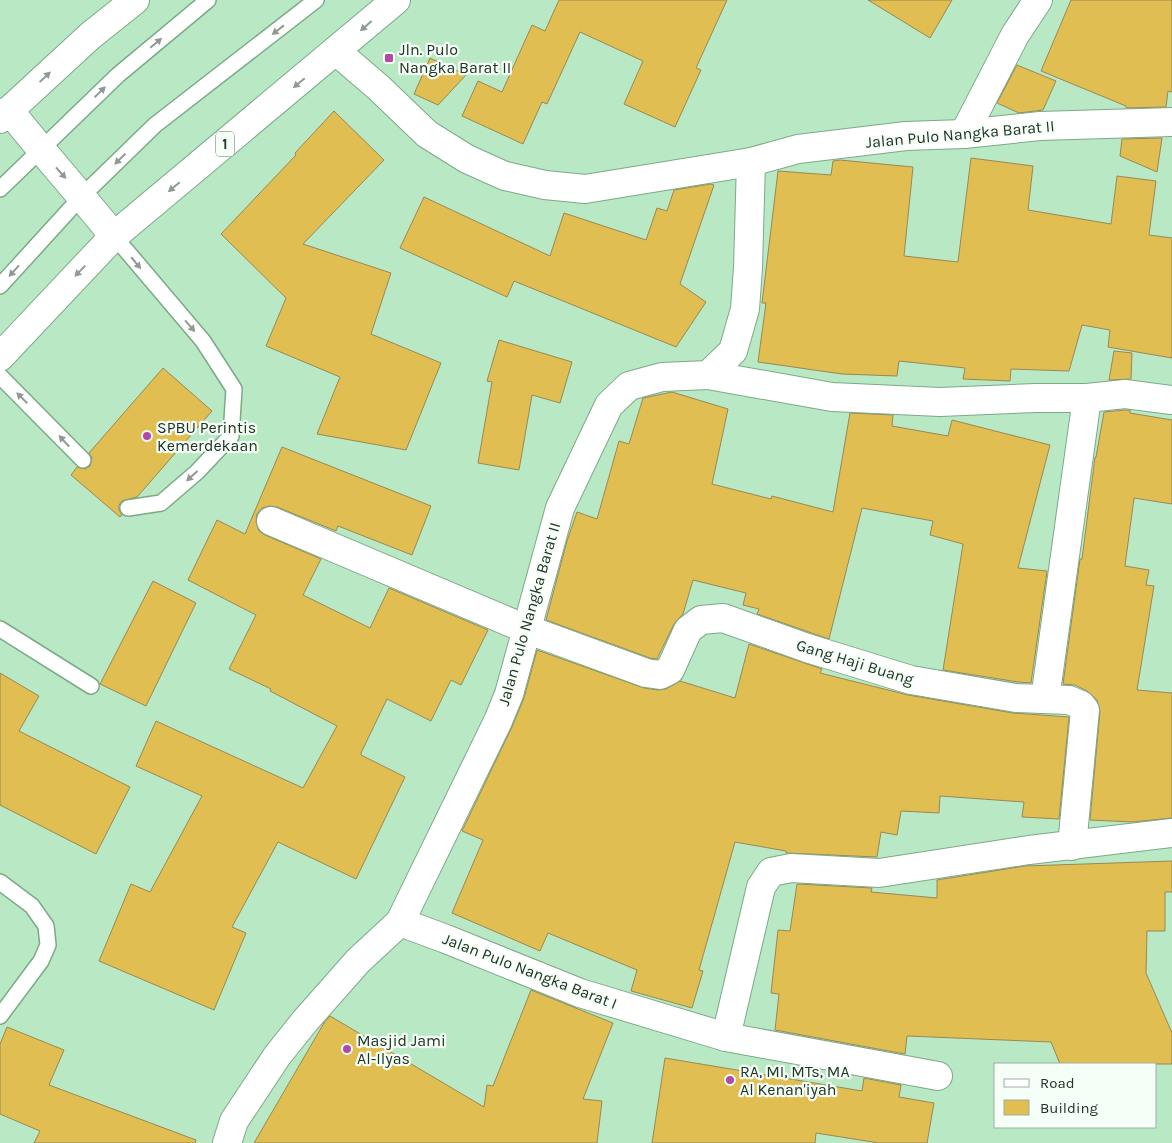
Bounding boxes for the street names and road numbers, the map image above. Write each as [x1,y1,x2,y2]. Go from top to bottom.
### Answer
street label: Jalan Pulo Nangka Barat II [865,116,1055,152]
road number: 1 [216,132,234,156]
street label: Jalan Pulo Nangka Barat II [494,520,564,708]
street label: Gang Haji Buang [794,635,916,689]
street label: Jalan Pulo Nangka Barat I [440,929,620,1013]

